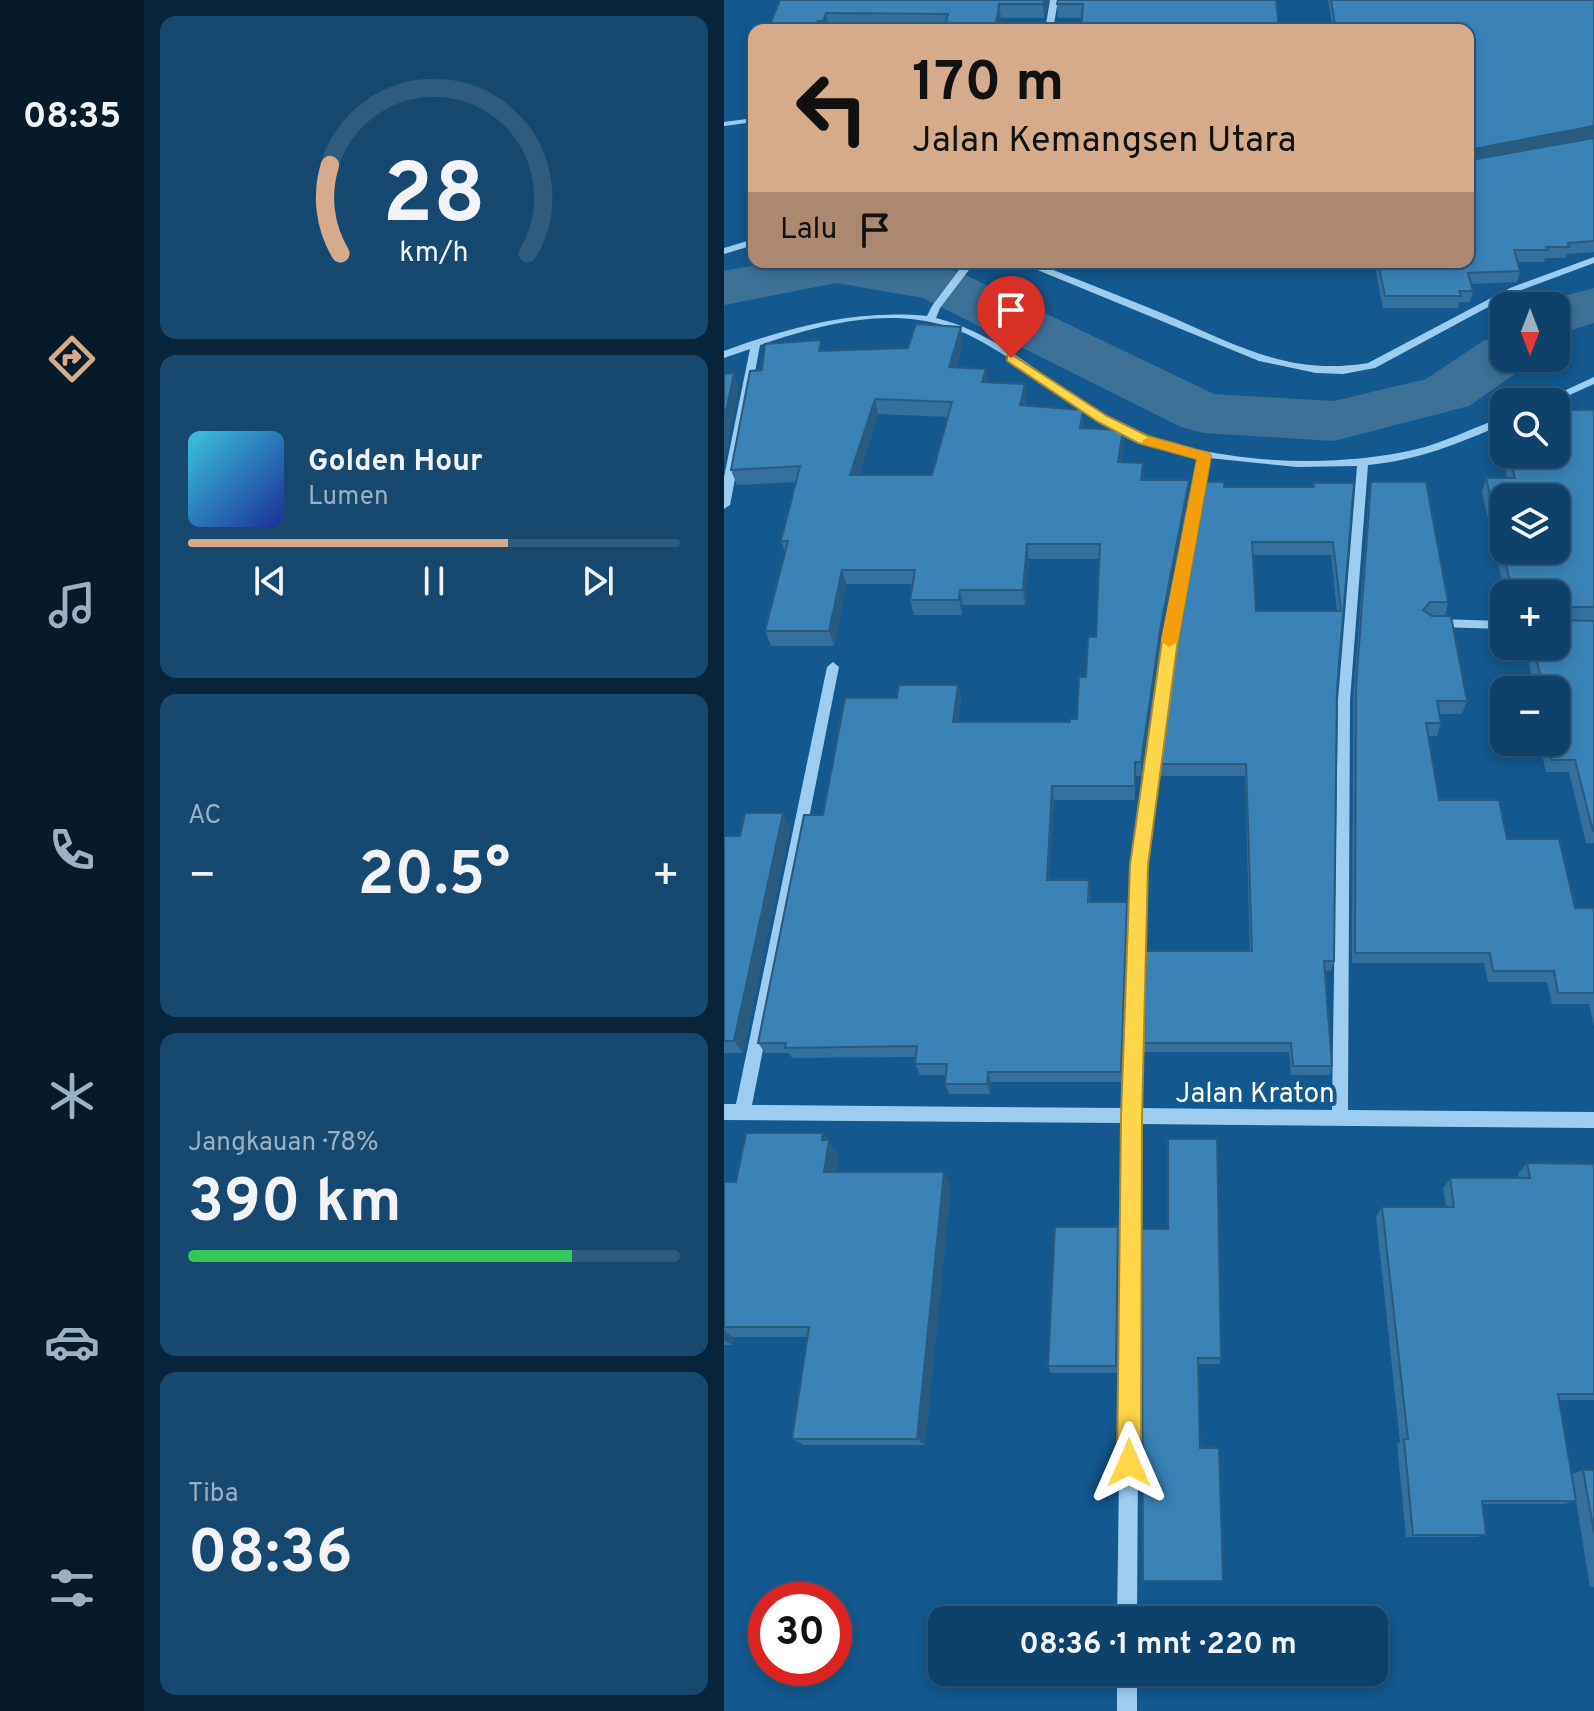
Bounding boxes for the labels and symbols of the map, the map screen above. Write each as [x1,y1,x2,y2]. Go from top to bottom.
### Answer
pin [977,276,1045,358]
north arrow [1490,292,1570,372]
street label: Jalan Kraton [1175,1077,1335,1113]
position arrow [1087,1421,1171,1505]
speed limit sign: 30 [748,1582,852,1686]

